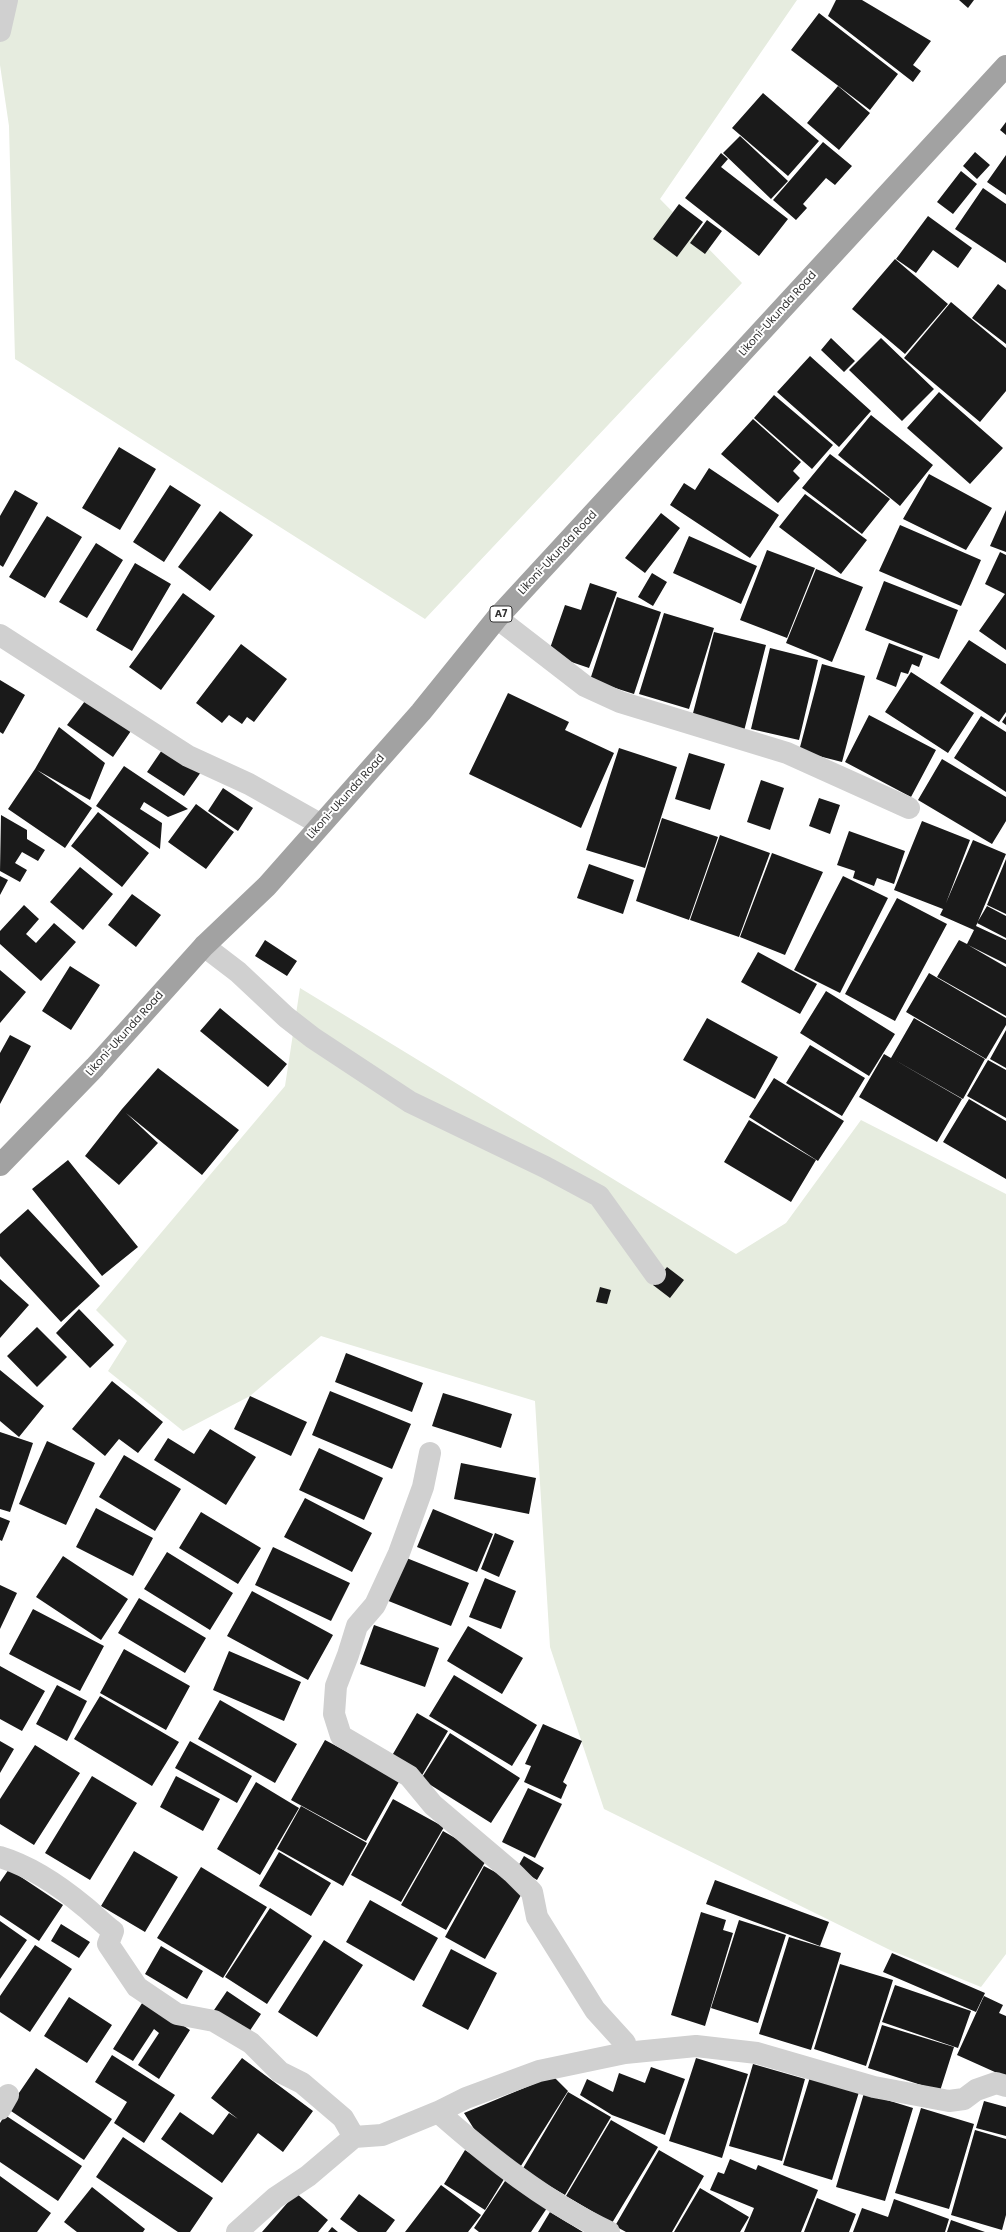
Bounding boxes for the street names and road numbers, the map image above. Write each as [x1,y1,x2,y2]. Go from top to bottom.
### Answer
street label: Likoni-Ukunda Road [736,269,820,359]
street label: Likoni-Ukunda Road [516,508,600,598]
road number: A7 [490,606,512,622]
street label: Likoni-Ukunda Road [304,752,388,842]
street label: Likoni-Ukunda Road [83,989,167,1079]

